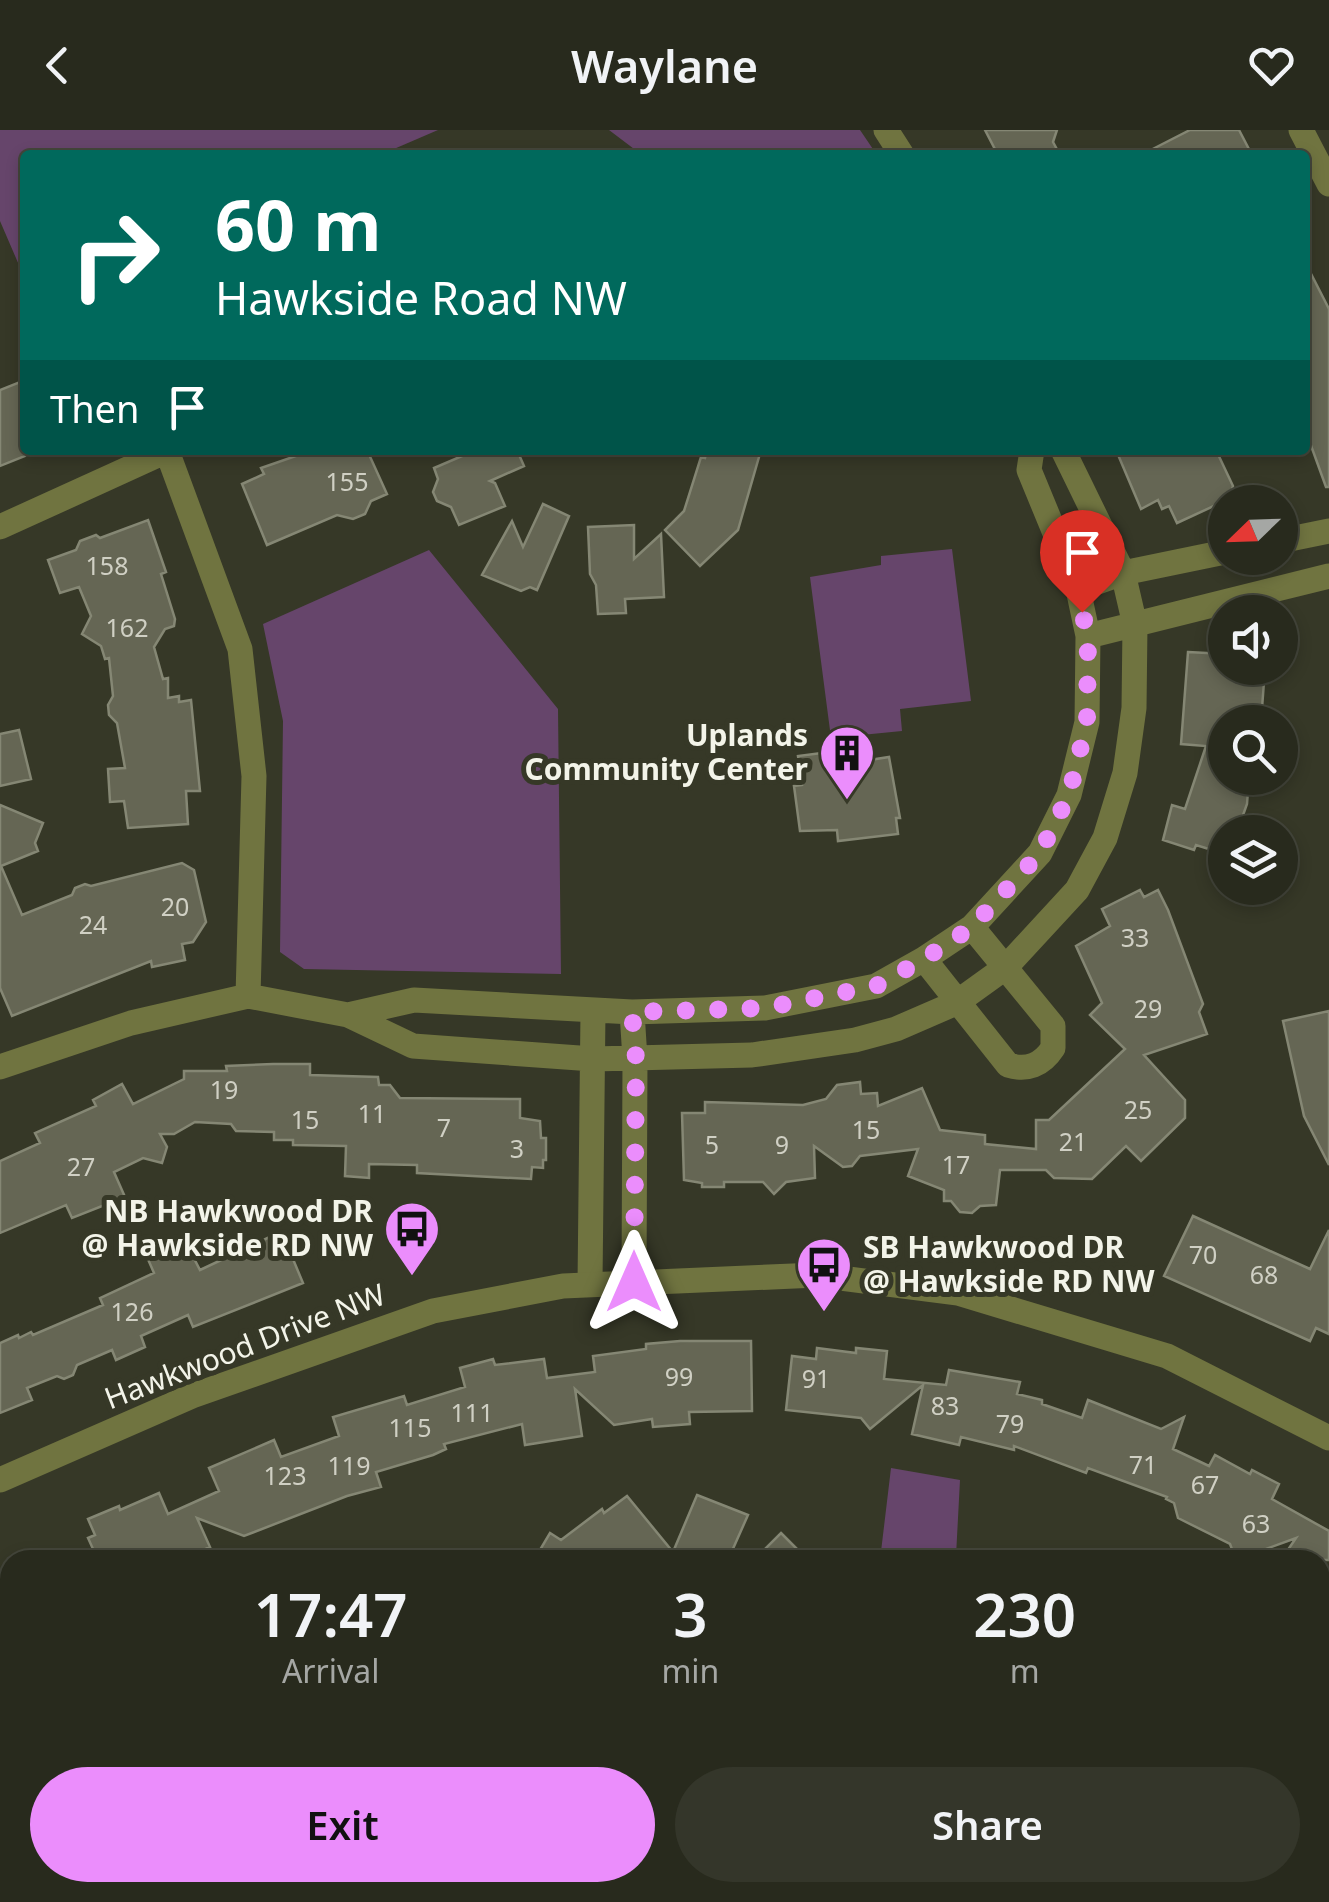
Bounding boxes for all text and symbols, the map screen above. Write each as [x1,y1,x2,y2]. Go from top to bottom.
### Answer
text: Waylane [571,35,758,96]
icon: back [30,38,85,93]
icon: heart [1244,38,1299,93]
text: 60 m [215,176,382,272]
icon: right [50,190,180,320]
text: Hawkside Road NW [215,267,627,328]
icon: arrive [160,380,215,435]
text: Then [50,382,140,434]
house number: 155 [326,464,368,498]
north arrow [1208,485,1298,575]
map controls [1208,485,1298,905]
pin [1040,510,1125,613]
icon: arrive [1055,525,1110,580]
house number: 158 [86,548,128,582]
button: sound [1208,595,1298,685]
house number: 162 [106,610,148,644]
button: search [1208,705,1298,795]
place label: Uplands Community Center [525,714,809,789]
building icon: Uplands Community Center [817,723,877,802]
button: layers [1208,815,1298,905]
house number: 20 [161,889,189,923]
house number: 24 [79,907,107,941]
house number: 33 [1121,920,1149,954]
house number: 29 [1134,991,1162,1025]
house number: 19 [210,1072,238,1106]
house number: 25 [1124,1092,1152,1126]
house number: 11 [358,1096,386,1130]
house number: 15 [291,1102,319,1136]
house number: 7 [437,1110,451,1144]
house number: 15 [852,1112,880,1146]
house number: 21 [1059,1124,1087,1158]
house number: 5 [705,1127,719,1161]
house number: 9 [775,1127,789,1161]
house number: 3 [510,1131,524,1165]
house number: 17 [942,1147,970,1181]
house number: 27 [67,1149,95,1183]
place label: NB Hawkwood DR @ Hawkside RD NW [82,1190,374,1265]
bus stop icon: NB Hawkwood DR @ Hawkside RD NW [382,1199,442,1278]
place label: SB Hawkwood DR @ Hawkside RD NW [863,1226,1155,1301]
position arrow [582,1230,686,1334]
bus stop icon: SB Hawkwood DR @ Hawkside RD NW [794,1235,854,1314]
house number: 70 [1189,1237,1217,1271]
house number: 68 [1250,1257,1278,1291]
street label: Hawkwood Drive NW [98,1273,391,1418]
house number: 126 [111,1294,153,1328]
house number: 99 [665,1359,693,1393]
house number: 91 [802,1361,830,1395]
house number: 83 [931,1388,959,1422]
house number: 111 [451,1395,493,1429]
house number: 79 [996,1406,1024,1440]
house number: 115 [389,1410,431,1444]
house number: 71 [1129,1447,1157,1481]
house number: 119 [328,1448,370,1482]
house number: 123 [264,1458,306,1492]
house number: 67 [1191,1467,1219,1501]
house number: 63 [1242,1506,1270,1540]
text: 17:47 [254,1573,408,1655]
text: 3 [673,1573,708,1655]
text: 230 [973,1573,1076,1655]
text: Arrival [282,1649,380,1692]
text: min [661,1649,719,1692]
text: m [1010,1649,1040,1692]
button: Exit [30,1767,655,1882]
button: Share [675,1767,1300,1882]

